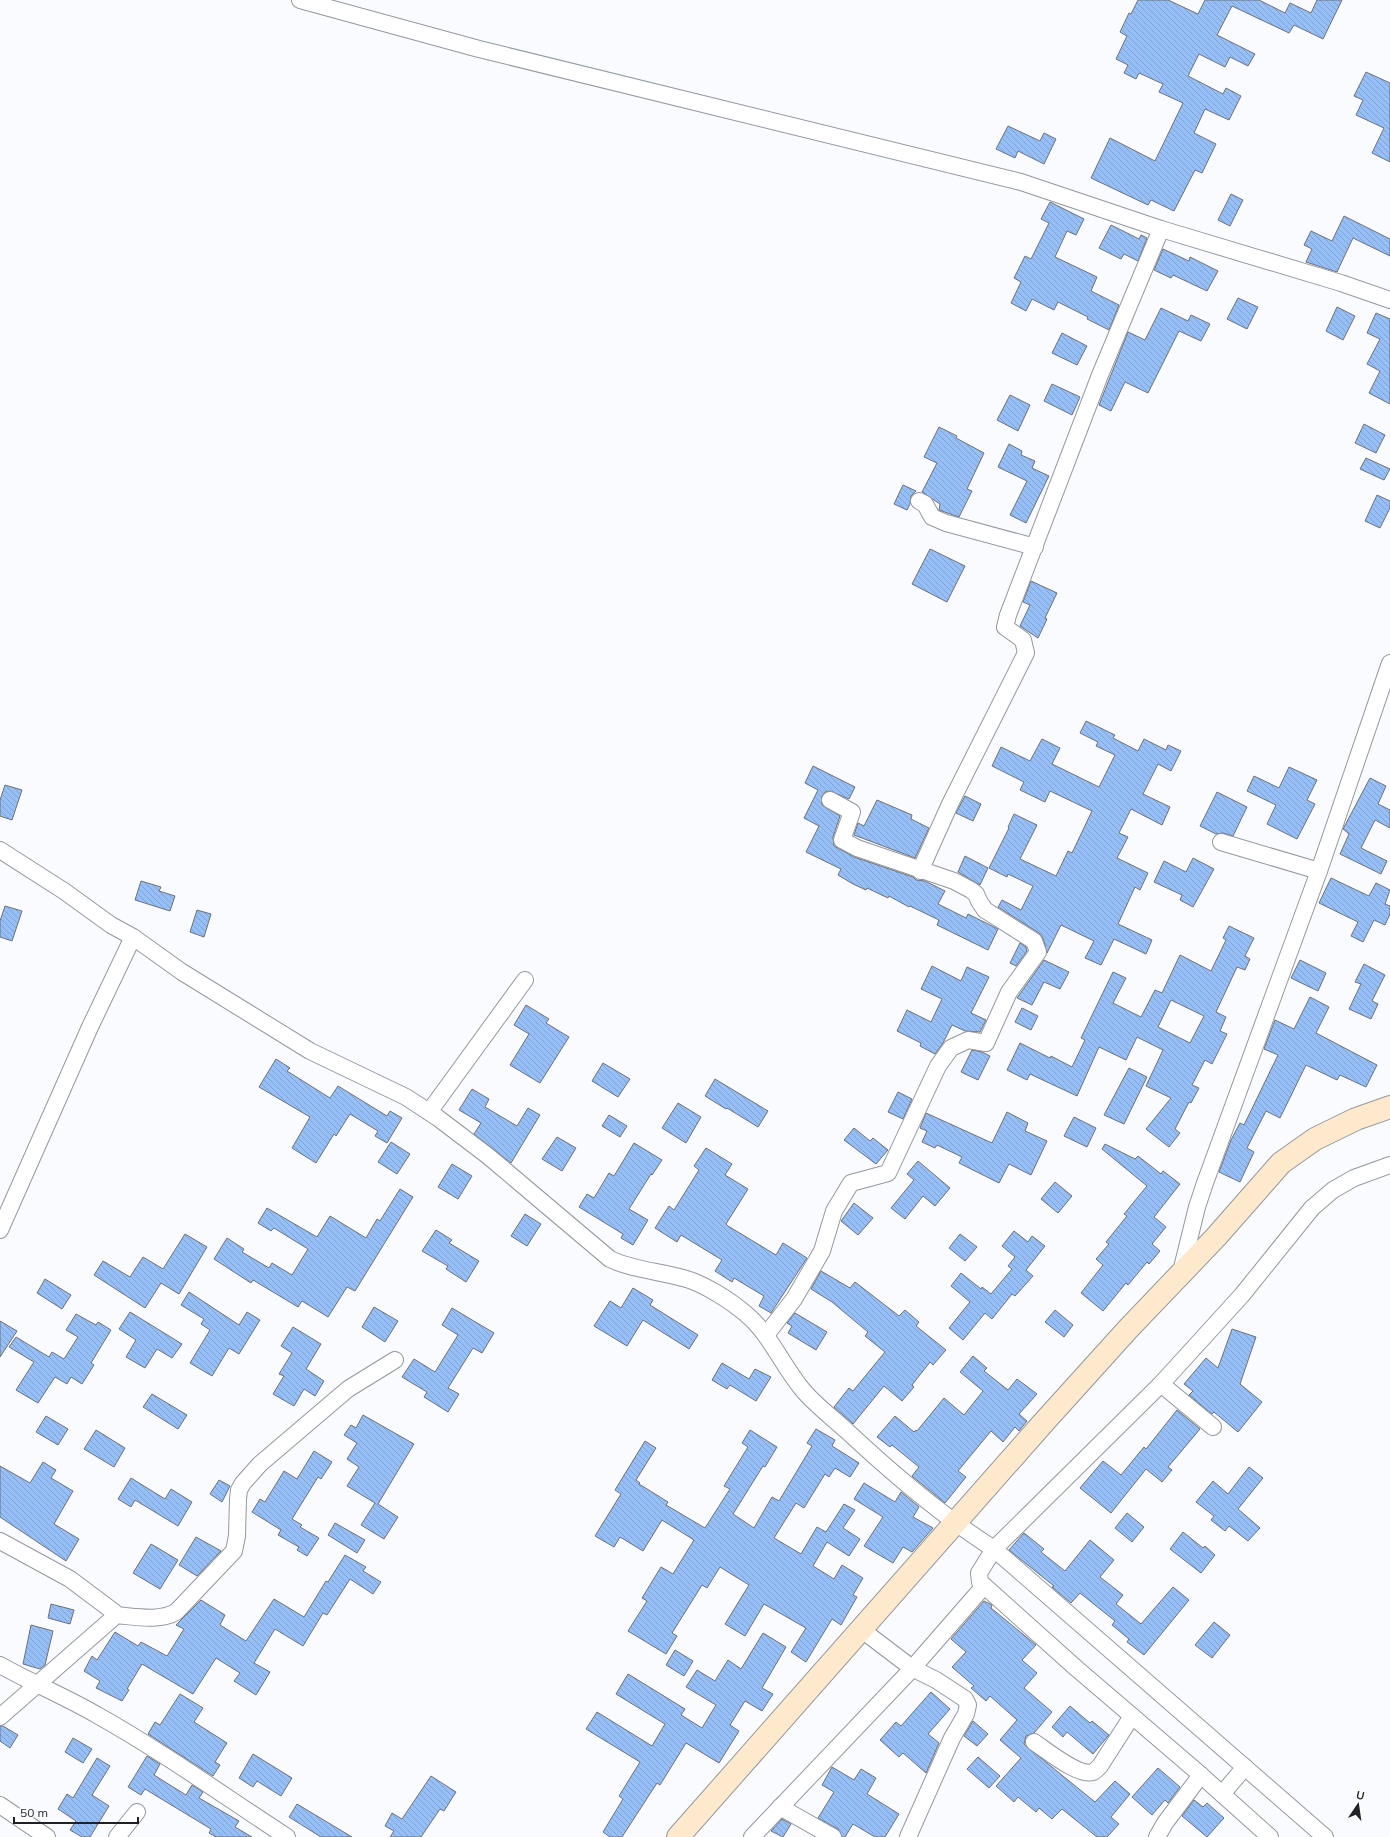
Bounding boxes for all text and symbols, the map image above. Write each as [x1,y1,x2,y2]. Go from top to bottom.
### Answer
north arrow [1338,1785,1378,1825]
text: U [1355,1788,1366,1803]
scale bar [14,1799,138,1825]
text: 50 m [20,1805,48,1820]

